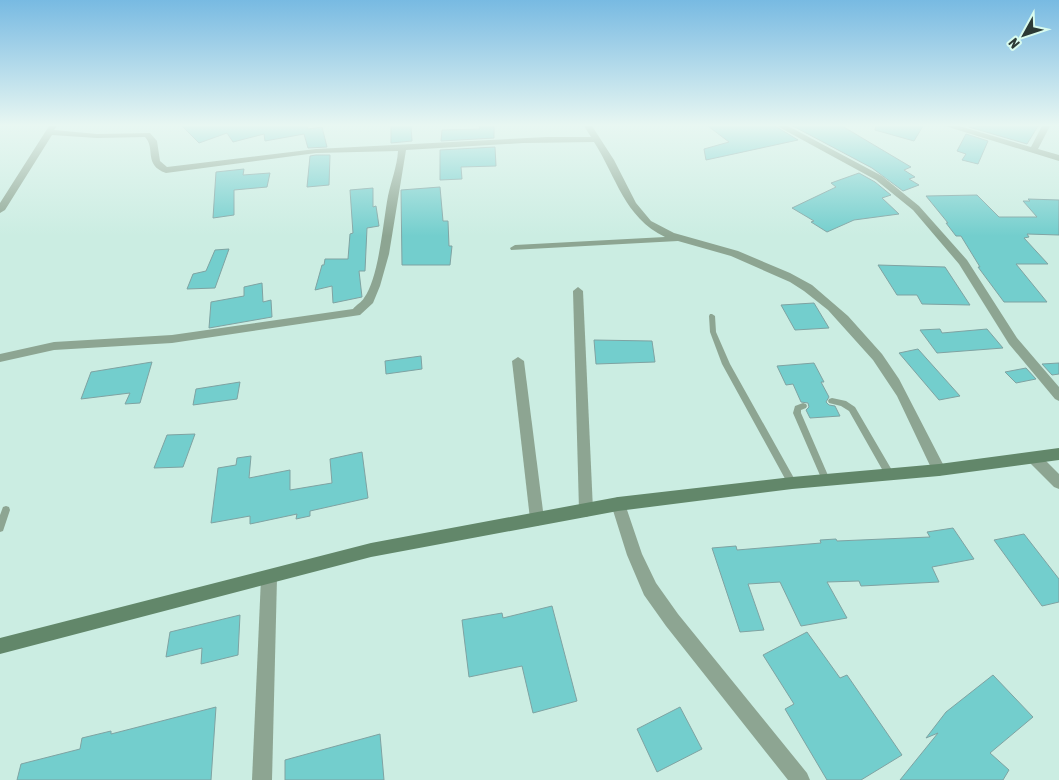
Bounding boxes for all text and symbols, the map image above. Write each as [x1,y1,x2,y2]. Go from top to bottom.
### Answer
north arrow [999,10,1049,60]
text: N [1005,35,1023,52]

